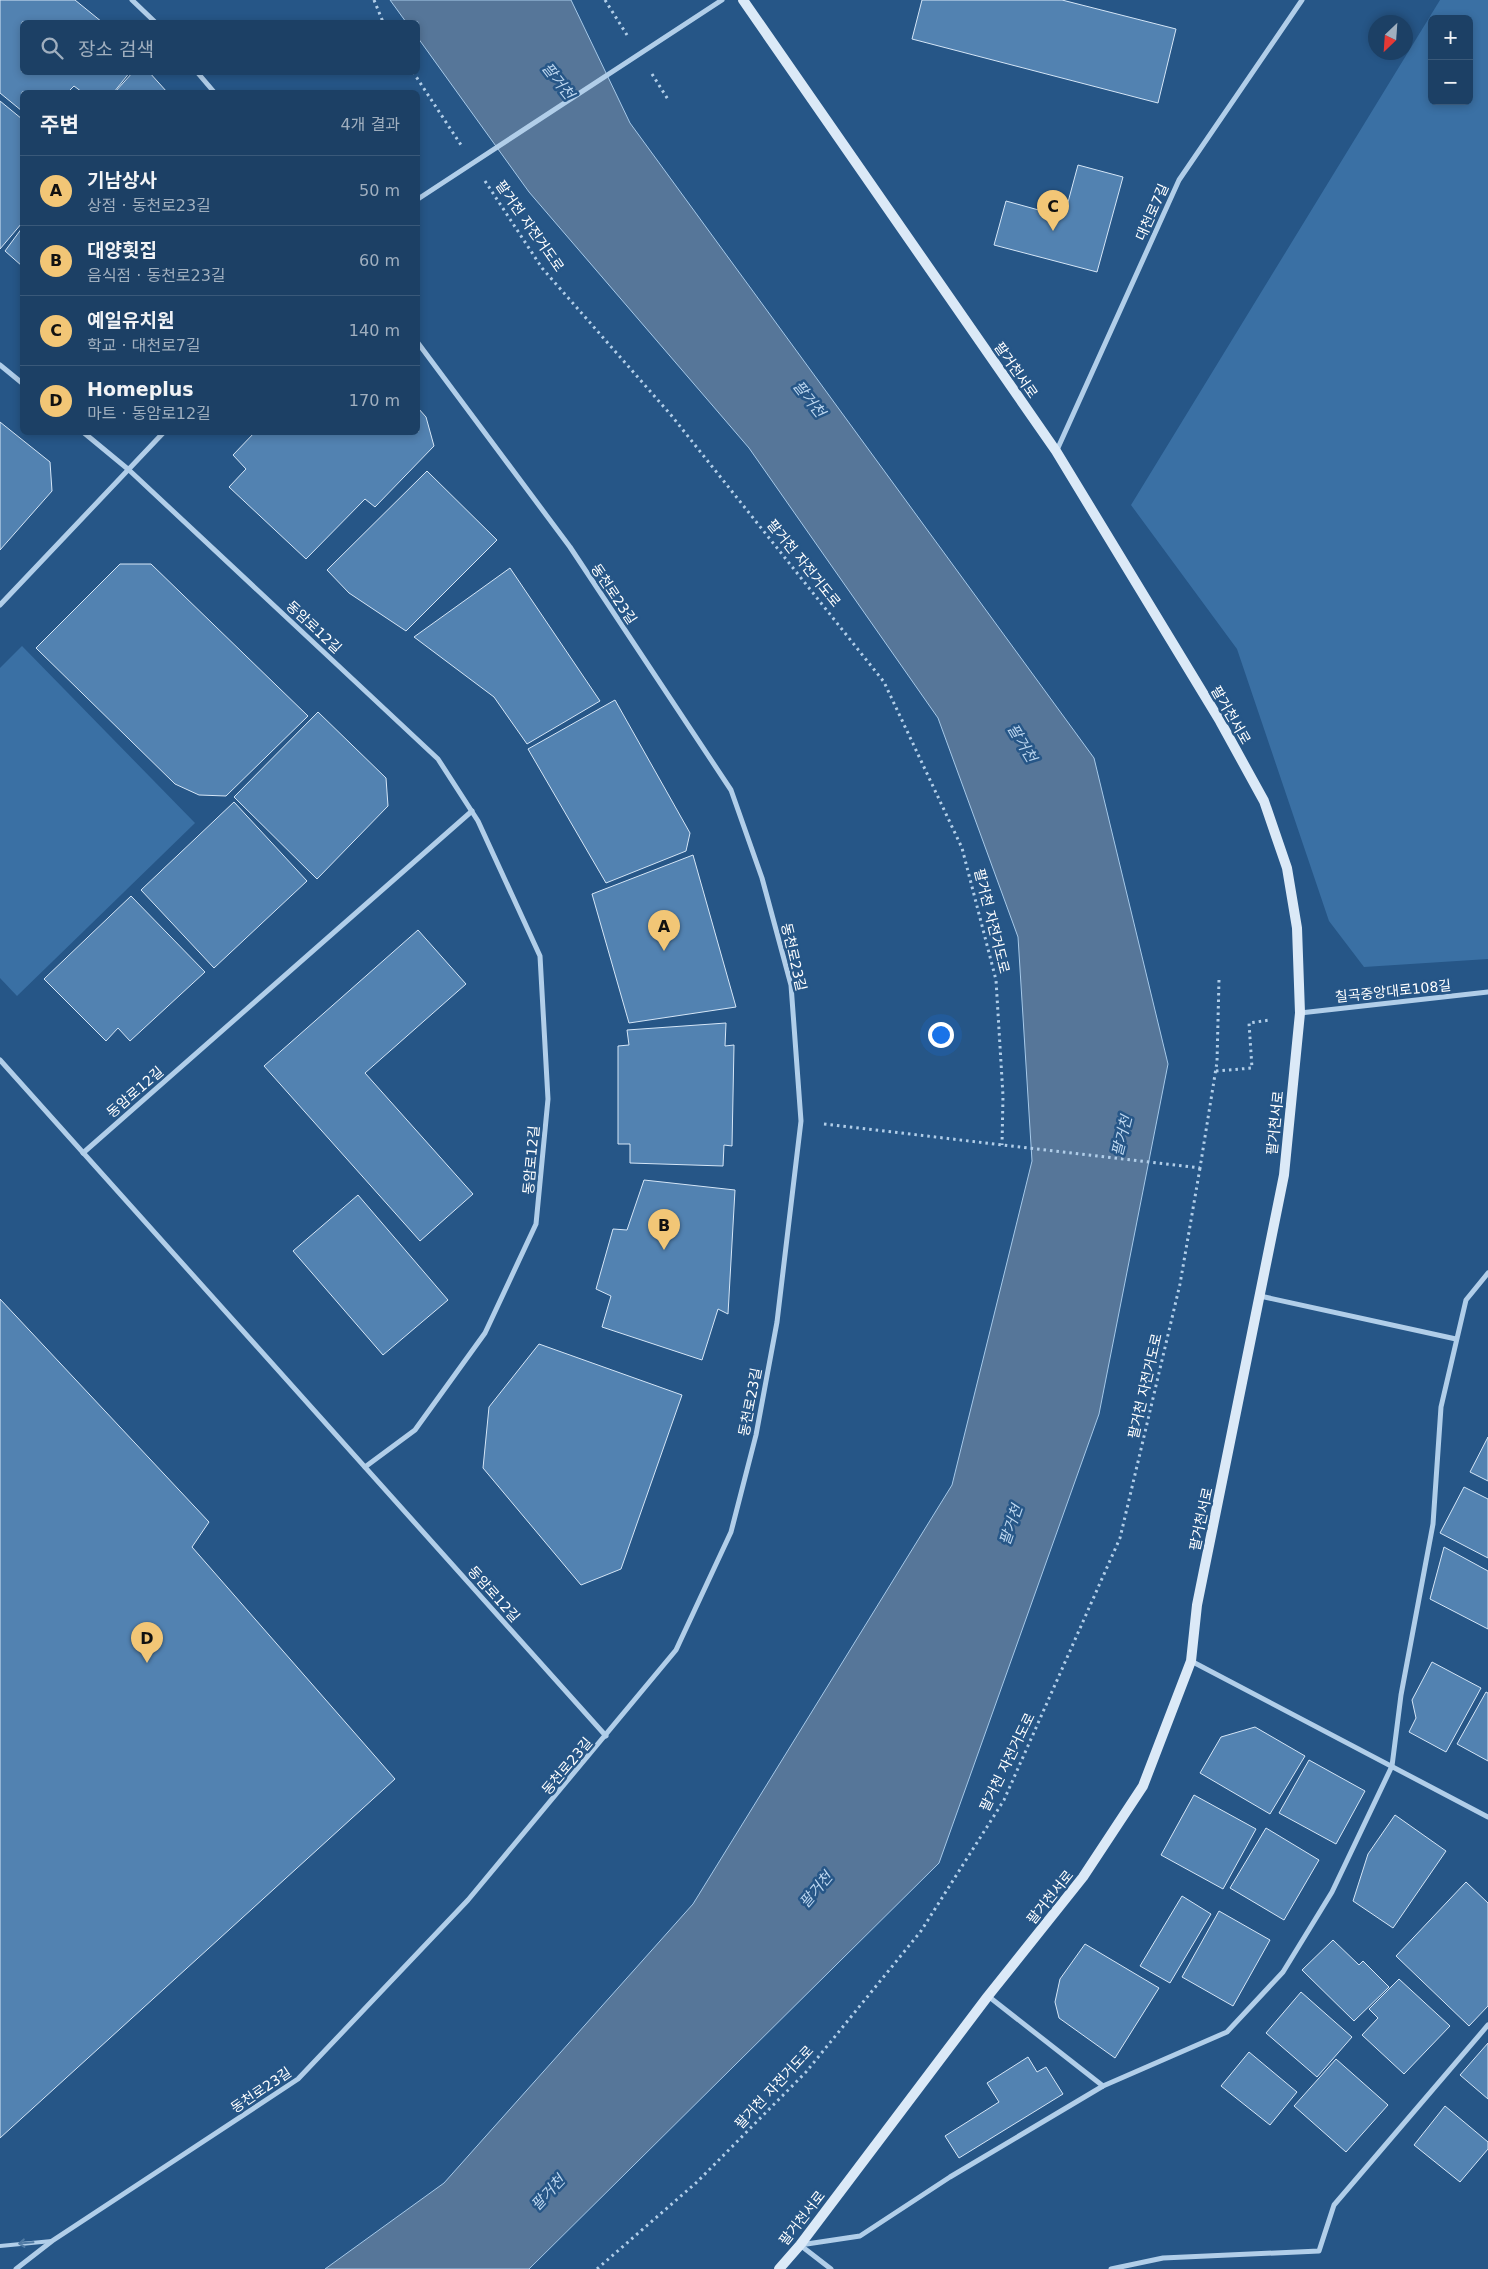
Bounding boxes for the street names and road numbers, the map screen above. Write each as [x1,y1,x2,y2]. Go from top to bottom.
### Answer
street label: 팔거천 자전거도로 [493,177,567,275]
street label: 대천로7길 [1132,181,1172,243]
street label: 팔거천서로 [991,339,1041,401]
street label: 팔거천 자전거도로 [764,516,844,610]
street label: 동천로23길 [588,561,640,627]
street label: 동암로12길 [283,598,345,656]
street label: 팔거천서로 [1208,683,1254,747]
street label: 팔거천 자전거도로 [971,867,1013,975]
street label: 동천로23길 [778,921,810,993]
street label: 칠곡중앙대로108길 [1334,977,1452,1005]
street label: 동암로12길 [104,1063,166,1121]
street label: 팔거천서로 [1264,1090,1286,1156]
street label: 동암로12길 [520,1125,542,1195]
street label: 팔거천 자전거도로 [1125,1332,1165,1440]
street label: 동천로23길 [736,1366,764,1438]
street label: 팔거천서로 [1186,1486,1216,1552]
street label: 동암로12길 [465,1563,523,1625]
street label: 팔거천 자전거도로 [976,1710,1038,1814]
street label: 동천로23길 [539,1734,595,1798]
street label: 팔거천서로 [1024,1867,1077,1927]
street label: 팔거천 자전거도로 [731,2042,817,2132]
street label: 동천로23길 [228,2064,294,2116]
street label: 팔거천서로 [776,2188,828,2248]

